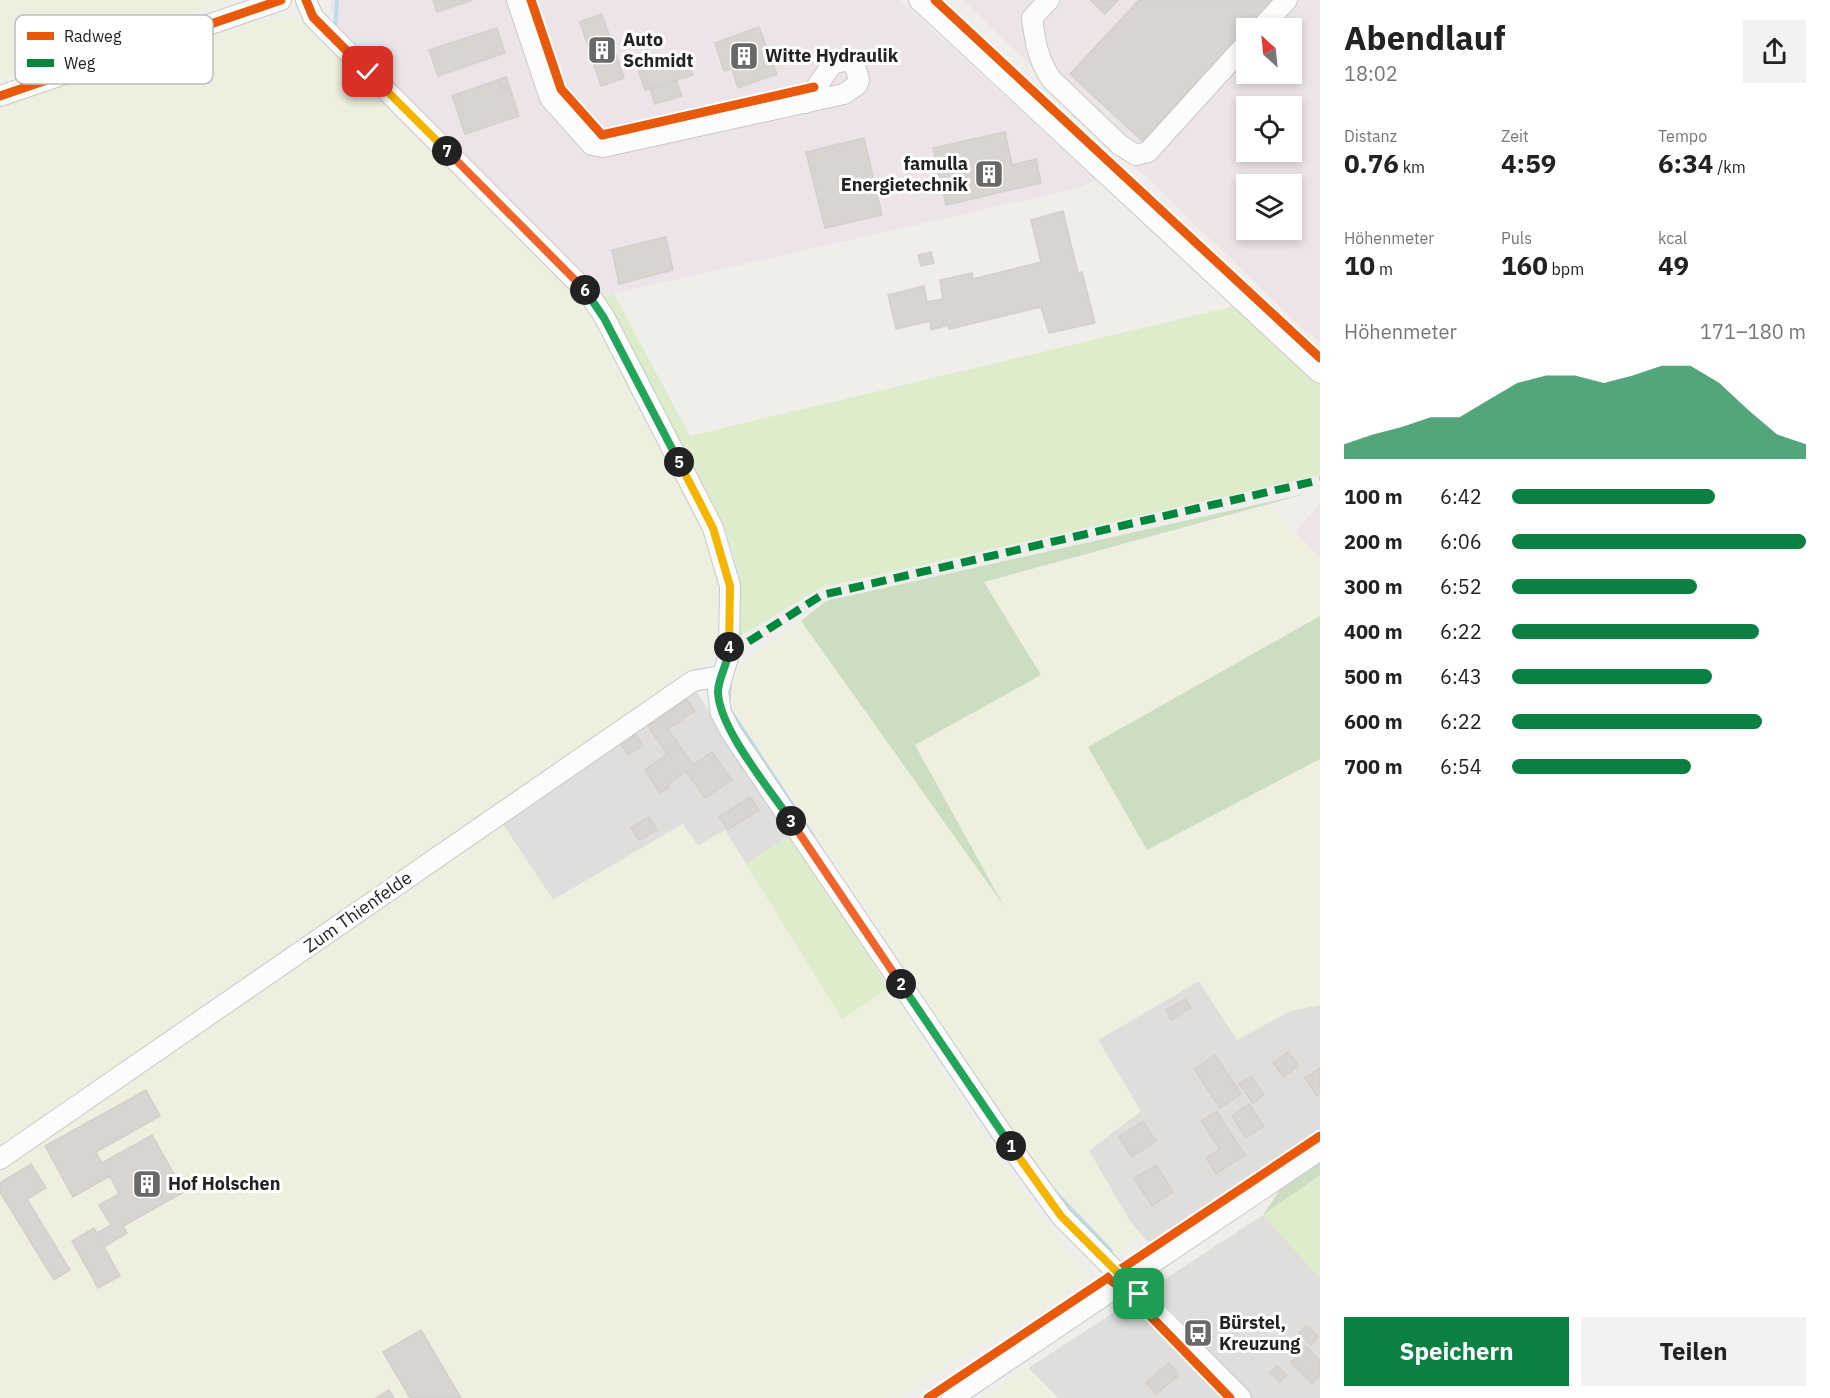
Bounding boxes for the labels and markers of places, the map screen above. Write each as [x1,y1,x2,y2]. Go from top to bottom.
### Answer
place label: Auto Schmidt [623,28,693,72]
building icon: Auto Schmidt [586,34,618,66]
building icon: Witte Hydraulik [728,40,760,72]
place label: Witte Hydraulik [765,44,899,67]
pin [342,46,393,97]
pin: 7 [432,136,462,166]
place label: famulla Energietechnik [841,152,969,196]
building icon: famulla Energietechnik [973,158,1005,190]
pin: 6 [570,275,600,305]
pin: 5 [664,447,694,477]
pin: 4 [714,632,744,662]
pin: 3 [776,806,806,836]
pin: 2 [886,969,916,999]
pin: 1 [996,1131,1026,1161]
building icon: Hof Holschen [131,1168,163,1200]
place label: Hof Holschen [168,1172,280,1195]
pin [1113,1268,1164,1319]
place label: Bürstel, Kreuzung [1219,1311,1300,1355]
bus stop icon: Bürstel, Kreuzung [1182,1317,1214,1349]

